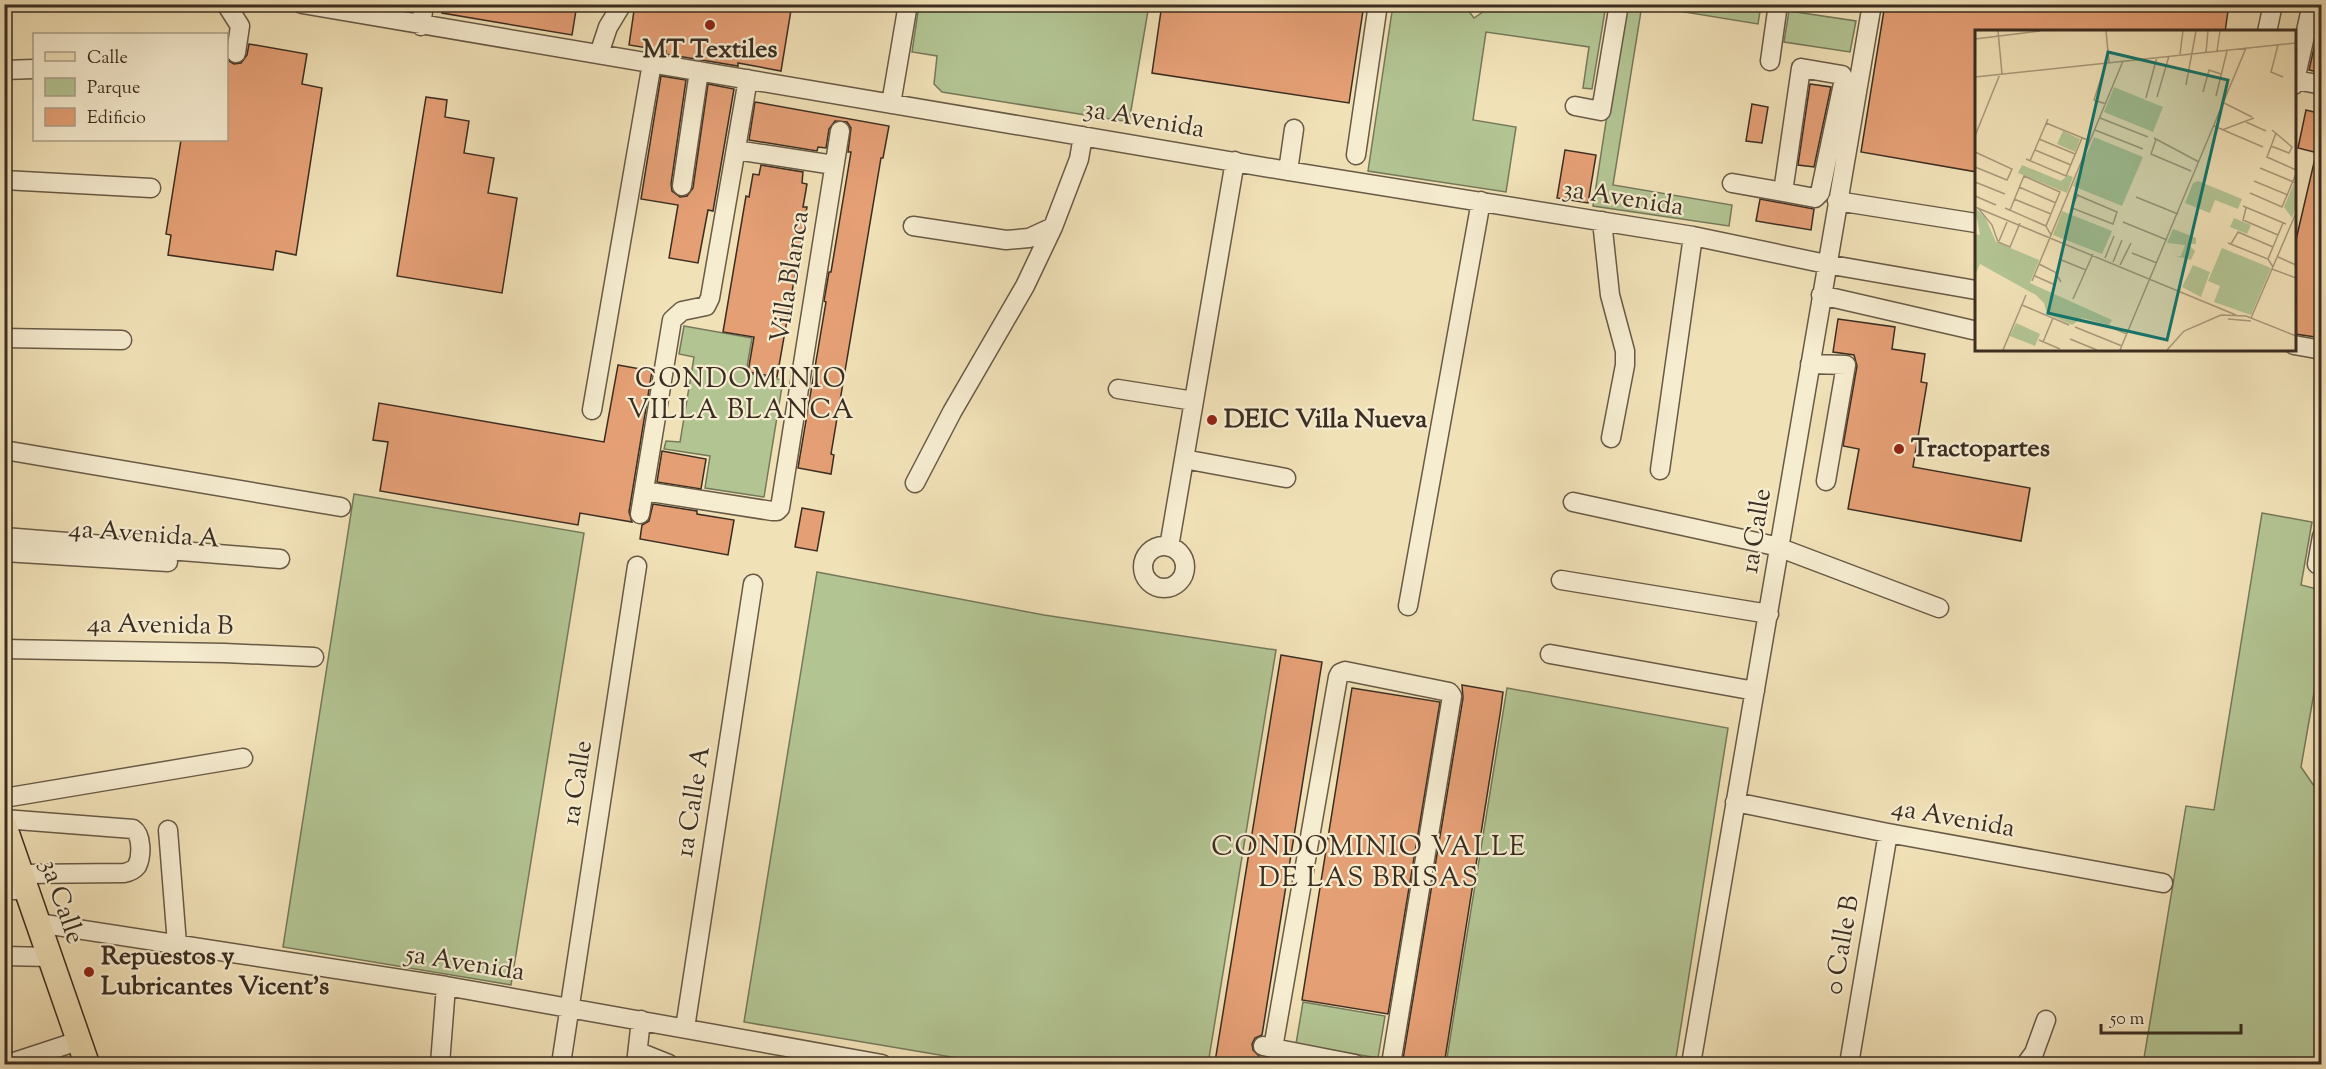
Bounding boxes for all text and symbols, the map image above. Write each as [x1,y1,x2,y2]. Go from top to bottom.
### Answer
marker: MT Textiles [703,18,717,32]
inset map [1975,30,2296,351]
place label: MT Textiles [642,32,778,69]
legend [33,33,228,141]
text: Calle [87,46,128,72]
text: Parque [87,76,140,102]
street label: 3a Avenida [1081,91,1207,149]
text: Edificio [87,106,146,132]
street label: 3a Avenida [1560,171,1686,227]
street label: Villa Blanca [762,208,820,346]
district label: CONDOMINIO VILLA BLANCA [627,361,855,431]
place label: DEIC Villa Nueva [1224,402,1427,439]
marker: DEIC Villa Nueva [1205,413,1219,427]
place label: Tractopartes [1911,431,2050,468]
marker: Tractopartes [1892,442,1906,456]
street label: 1a Calle [1732,486,1782,576]
street label: 4a Avenida A [67,511,221,559]
street label: 4a Avenida B [86,606,234,646]
street label: 1a Calle [553,738,603,828]
street label: 1a Calle A [667,744,721,860]
street label: 4a Avenida [1888,790,2018,848]
district label: CONDOMINIO VALLE DE LAS BRISAS [1211,829,1527,899]
street label: 3a Calle [29,855,93,949]
street label: 0 Calle B [1816,892,1870,998]
street label: 5a Avenida [401,936,527,992]
place label: Repuestos y Lubricantes Vicent's [101,939,329,1006]
marker: Repuestos y Lubricantes Vicent's [82,965,96,979]
scale bar [2101,997,2240,1035]
text: 50 m [2109,1007,2145,1033]

